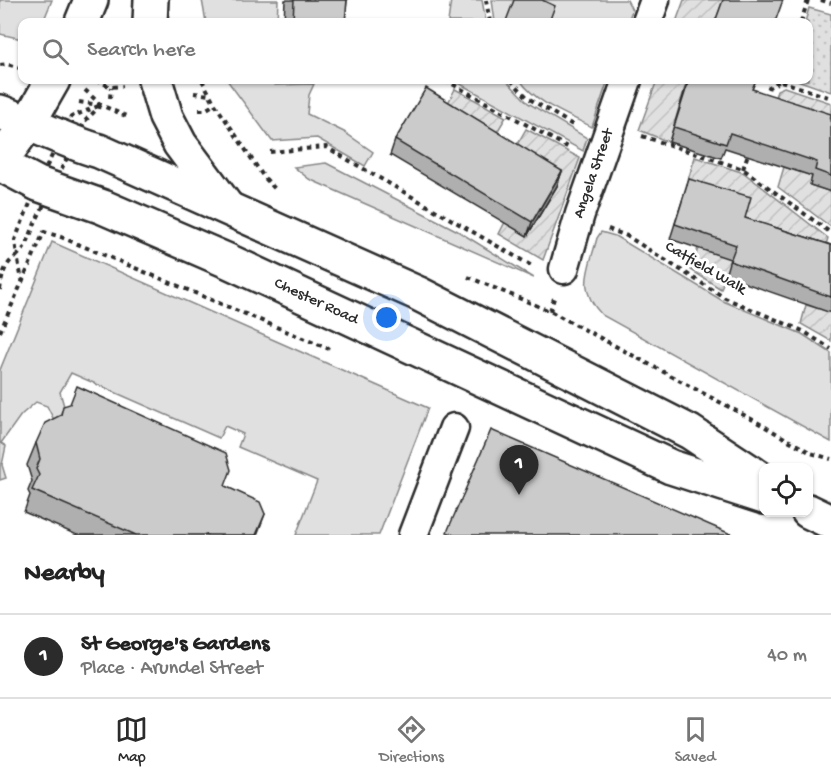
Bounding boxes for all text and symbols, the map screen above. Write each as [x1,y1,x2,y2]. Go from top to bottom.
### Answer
search box [18,18,813,84]
icon: search [39,35,72,68]
text: Search here [87,38,195,64]
street label: Angela Street [570,125,619,221]
street label: Catfield Walk [661,238,751,301]
street label: Chester Road [271,274,362,330]
your location [372,303,401,332]
pin: 1 [500,446,538,495]
map controls [759,463,813,517]
button: locate [759,463,813,517]
text: Nearby [24,559,105,590]
text: St George's Gardens [81,632,269,658]
text: 1 [39,645,48,668]
text: 40 m [767,645,807,668]
text: Place · Arundel Street [81,658,263,681]
tab: Map [115,713,148,768]
tab: Directions [379,713,444,768]
tab: Saved [675,713,716,768]

